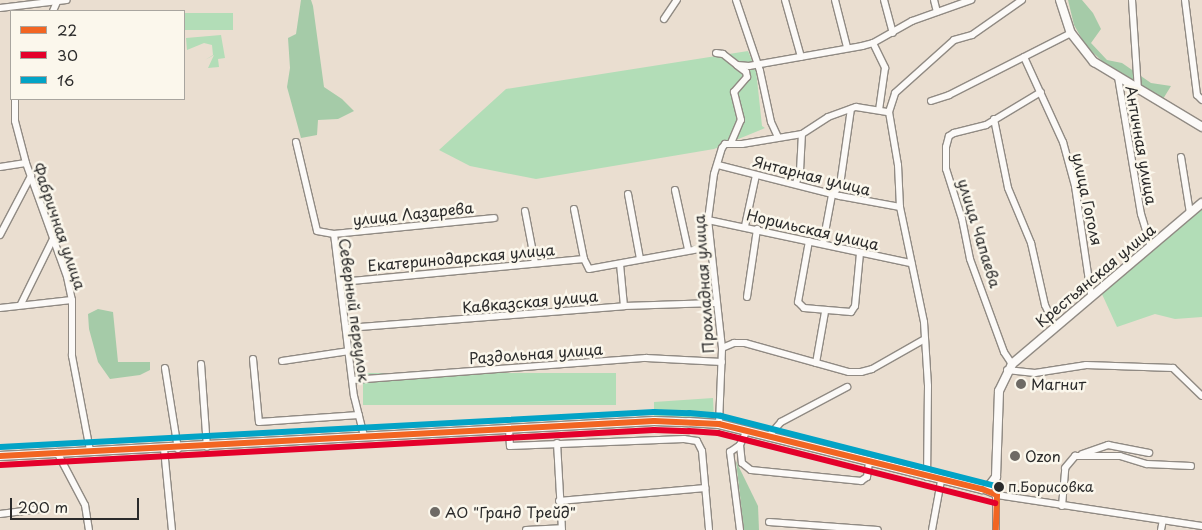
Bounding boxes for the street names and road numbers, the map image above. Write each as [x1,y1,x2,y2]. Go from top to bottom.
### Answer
street label: Античная улица [1123,84,1161,206]
street label: улица Гоголя [1069,150,1107,248]
street label: Янтарная улица [751,152,873,198]
street label: Фабричная улица [30,160,90,292]
street label: улица Чапаева [955,176,1005,290]
street label: улица Лазарева [352,198,474,228]
street label: Норильская улица [744,205,882,253]
street label: Прохладная улица [689,214,717,354]
street label: Крестьянская улица [1031,220,1159,330]
street label: Северный переулок [336,237,374,383]
street label: Екатеринодарская улица [366,240,556,274]
street label: Кавказская улица [461,286,599,316]
street label: Раздольная улица [468,339,604,367]

